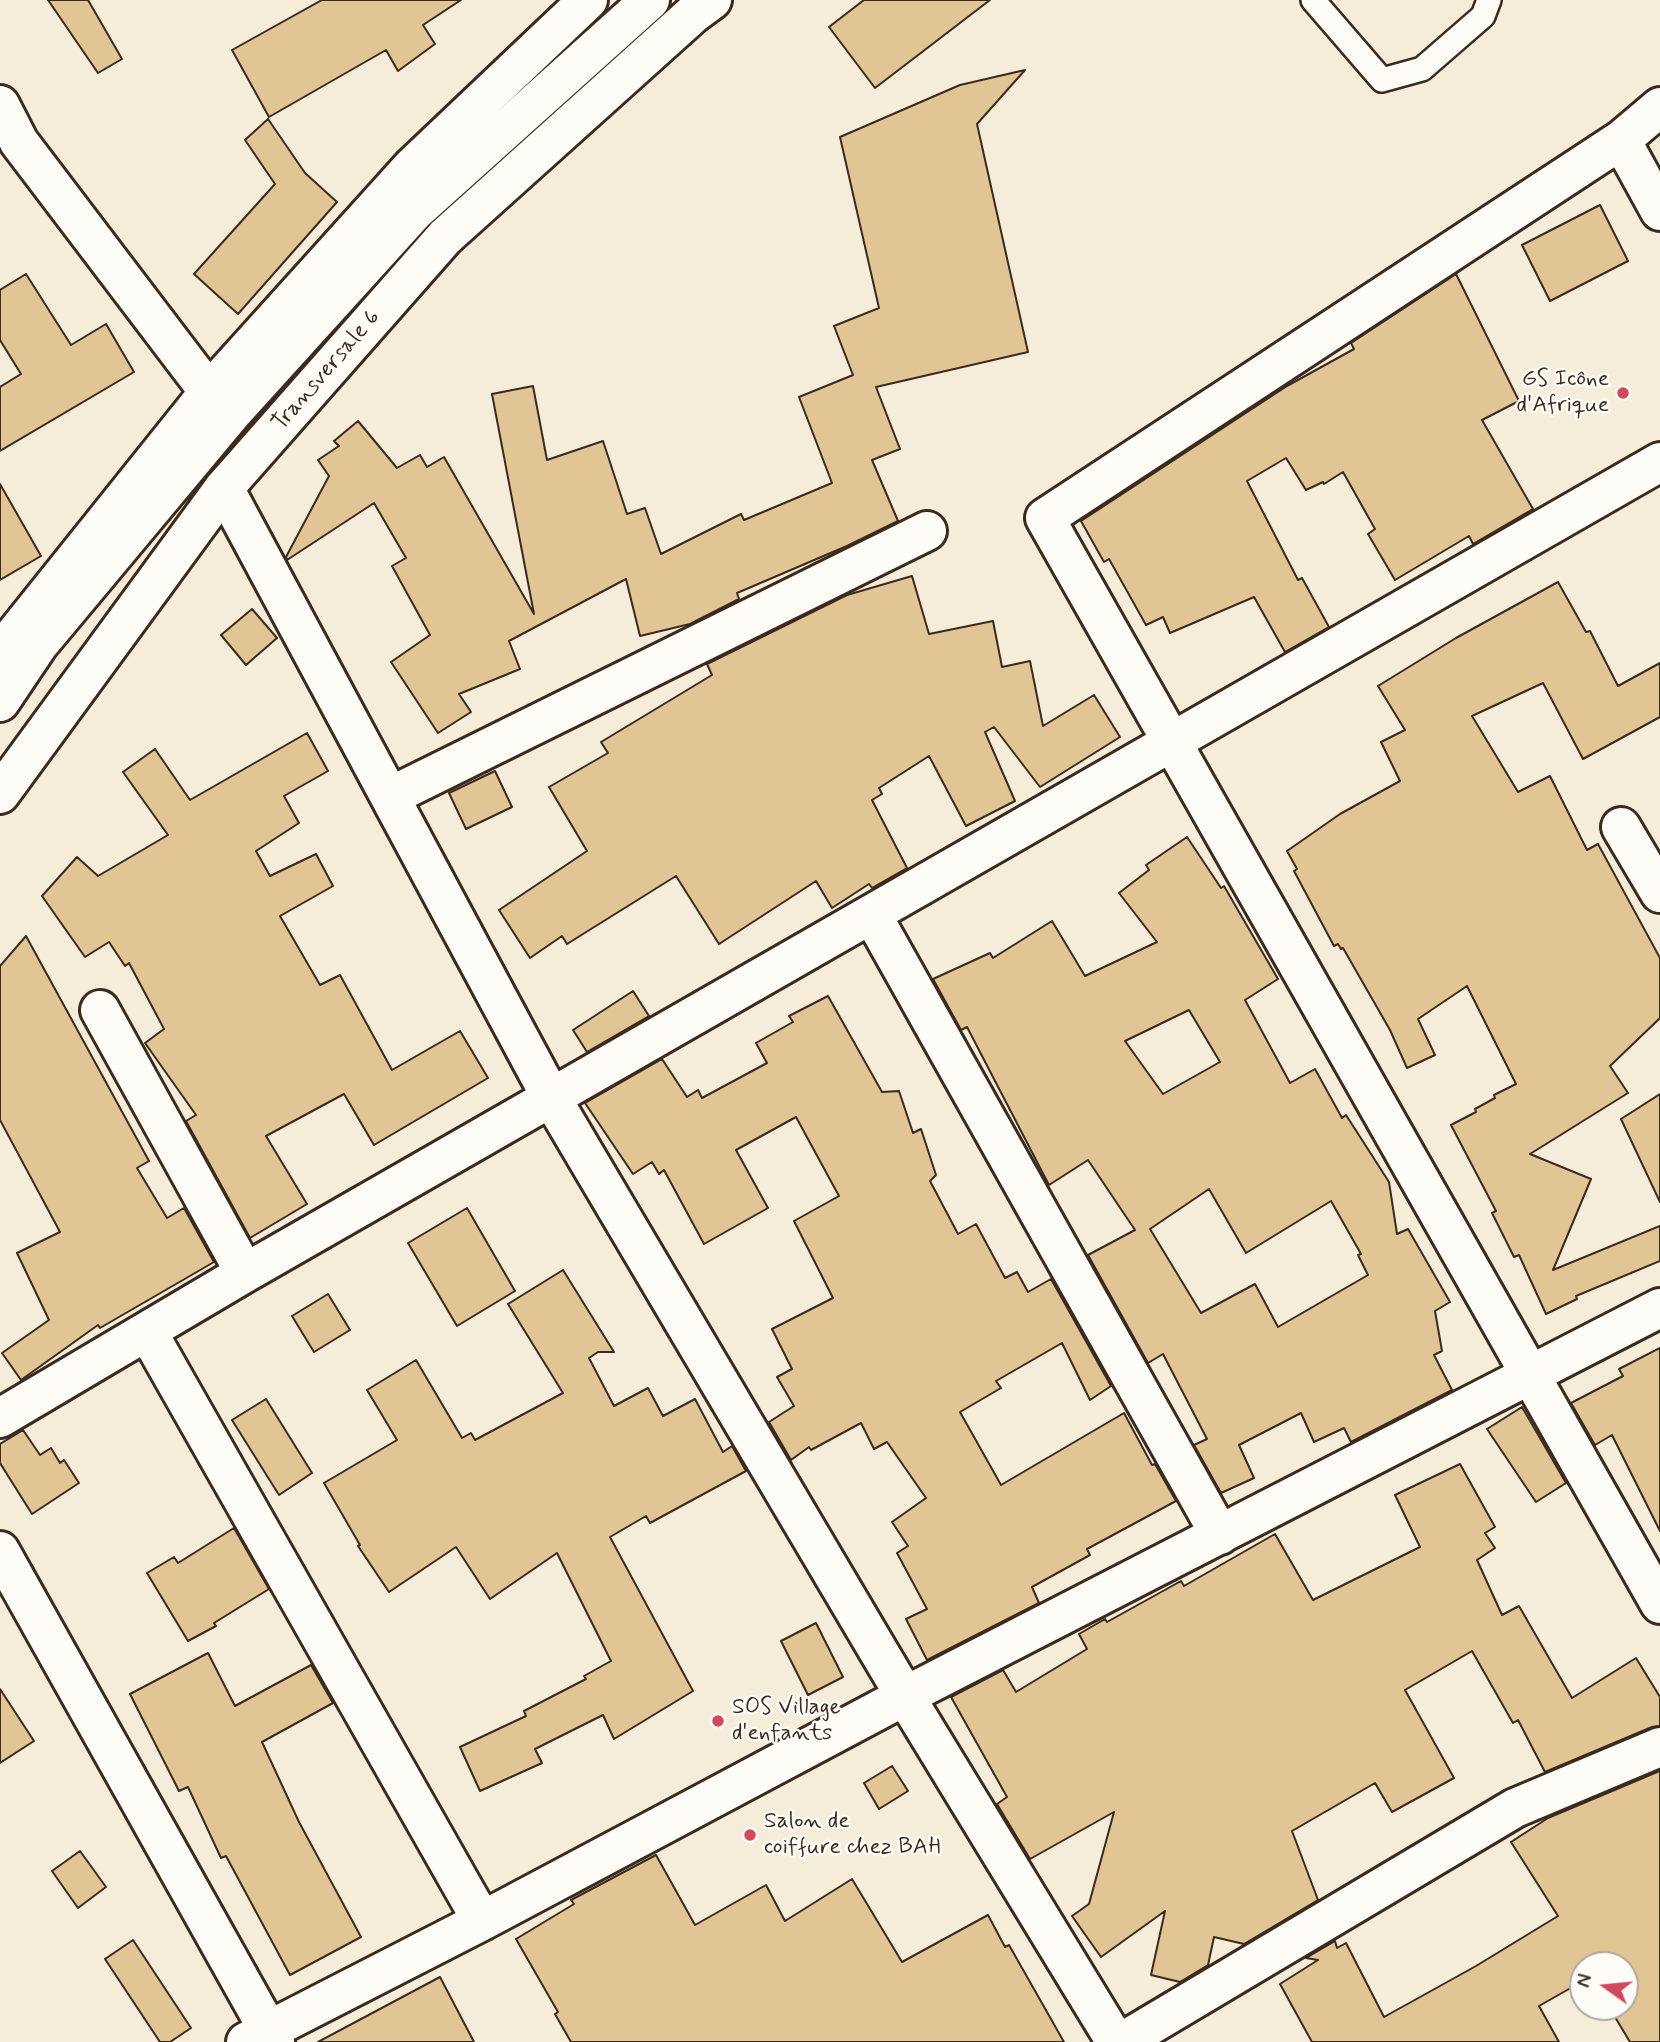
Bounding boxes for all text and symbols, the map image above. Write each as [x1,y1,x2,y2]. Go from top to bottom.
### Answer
street label: Transversale 6 [267,305,387,437]
place label: GS Icône d'Afrique [1517,366,1609,420]
marker: GS Icône d'Afrique [1615,385,1631,401]
place label: SOS Village d'enfants [732,1694,841,1748]
marker: SOS Village d'enfants [710,1713,726,1729]
place label: Salon de coiffure chez BAH [764,1808,941,1862]
marker: Salon de coiffure chez BAH [742,1827,758,1843]
north arrow [1569,1951,1639,2021]
text: N [1571,1972,1599,1990]

